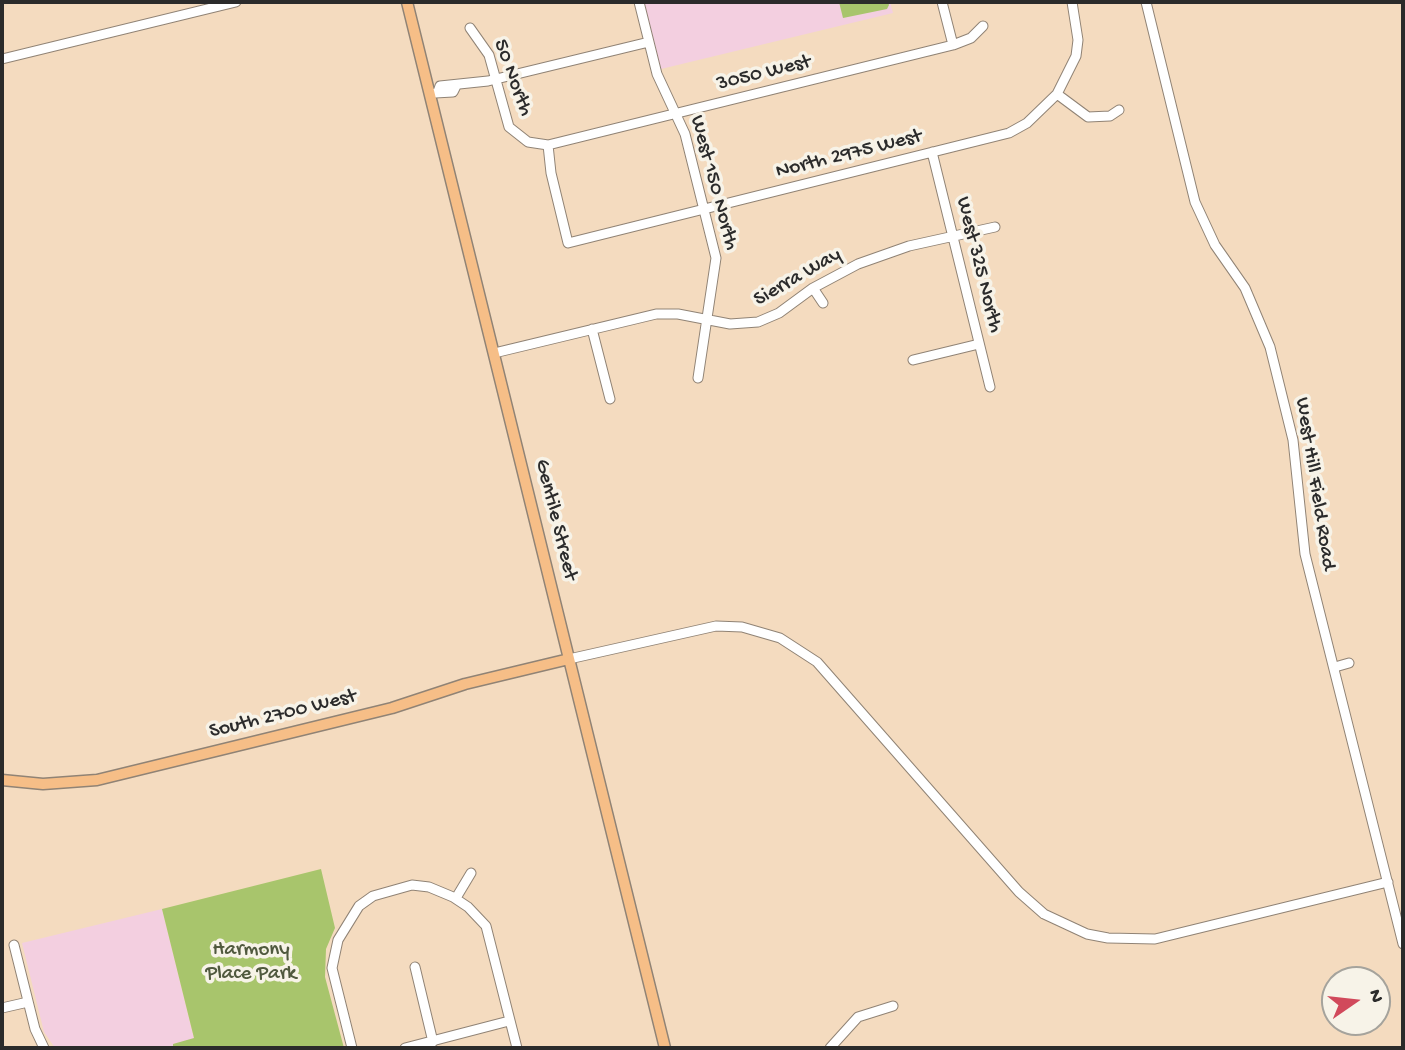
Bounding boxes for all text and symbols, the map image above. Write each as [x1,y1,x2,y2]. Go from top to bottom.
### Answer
street label: 50 North [487,36,537,120]
street label: 3050 West [714,50,814,98]
street label: West 150 North [683,113,743,253]
street label: North 2975 West [773,125,925,185]
street label: West 325 North [949,194,1007,336]
street label: Sierra Way [750,243,846,313]
street label: West Hill Field Road [1288,396,1340,572]
street label: Gentile Street [528,457,582,583]
street label: South 2700 West [207,685,359,745]
park label: Harmony Place Park [206,938,296,988]
north arrow [1321,966,1391,1036]
text: N [1362,987,1388,1005]

